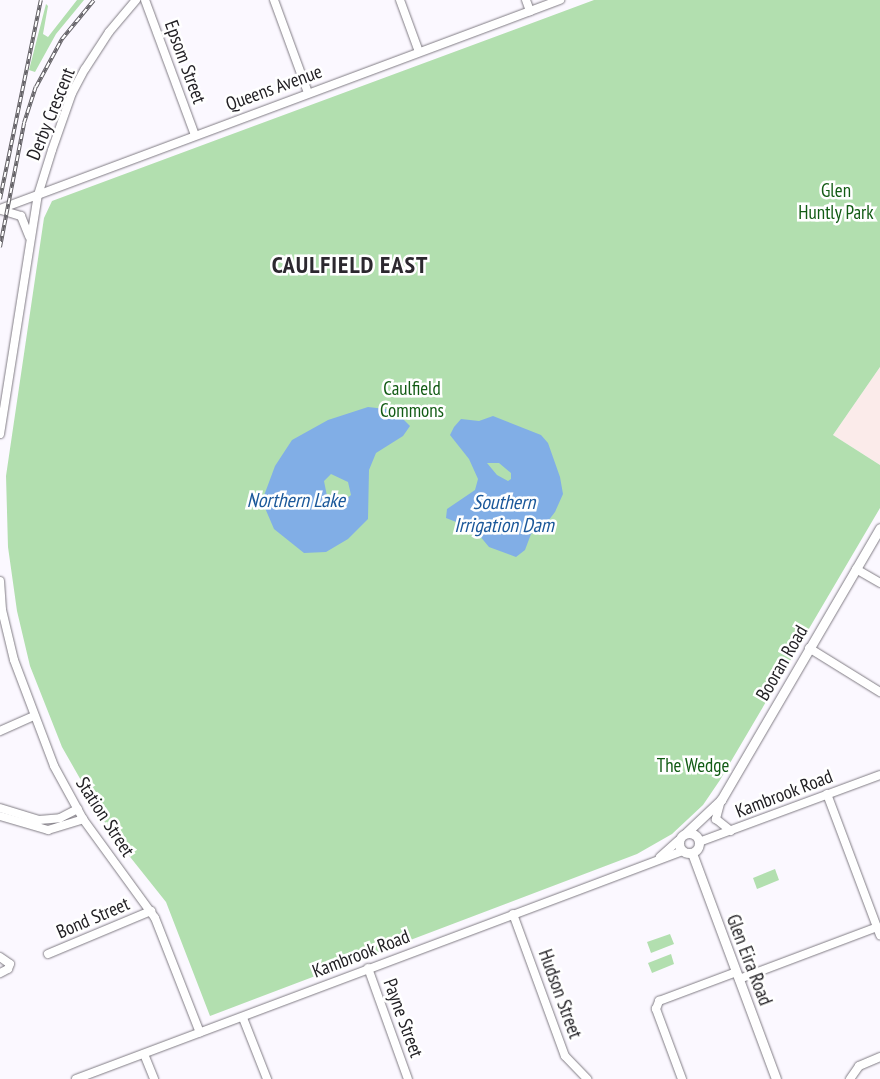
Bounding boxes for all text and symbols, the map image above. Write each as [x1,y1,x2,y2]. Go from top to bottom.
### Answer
street label: Epsom Street [159,17,211,107]
street label: Queens Avenue [223,60,325,116]
street label: Derby Crescent [22,64,80,164]
park label: Glen Huntly Park [798,180,874,224]
district label: CAULFIELD EAST [270,251,430,279]
park label: Caulfield Commons [380,378,444,422]
water label: Northern Lake [247,488,345,512]
water label: Southern Irrigation Dam [454,490,554,537]
street label: Booran Road [751,621,813,705]
park label: The Wedge [657,755,729,777]
street label: Kambrook Road [732,765,836,823]
street label: Station Street [71,773,139,861]
street label: Bond Street [53,892,133,944]
street label: Glen Eira Road [721,911,777,1009]
street label: Kambrook Road [309,925,413,983]
street label: Hudson Street [533,946,587,1042]
street label: Payne Street [378,975,428,1061]

